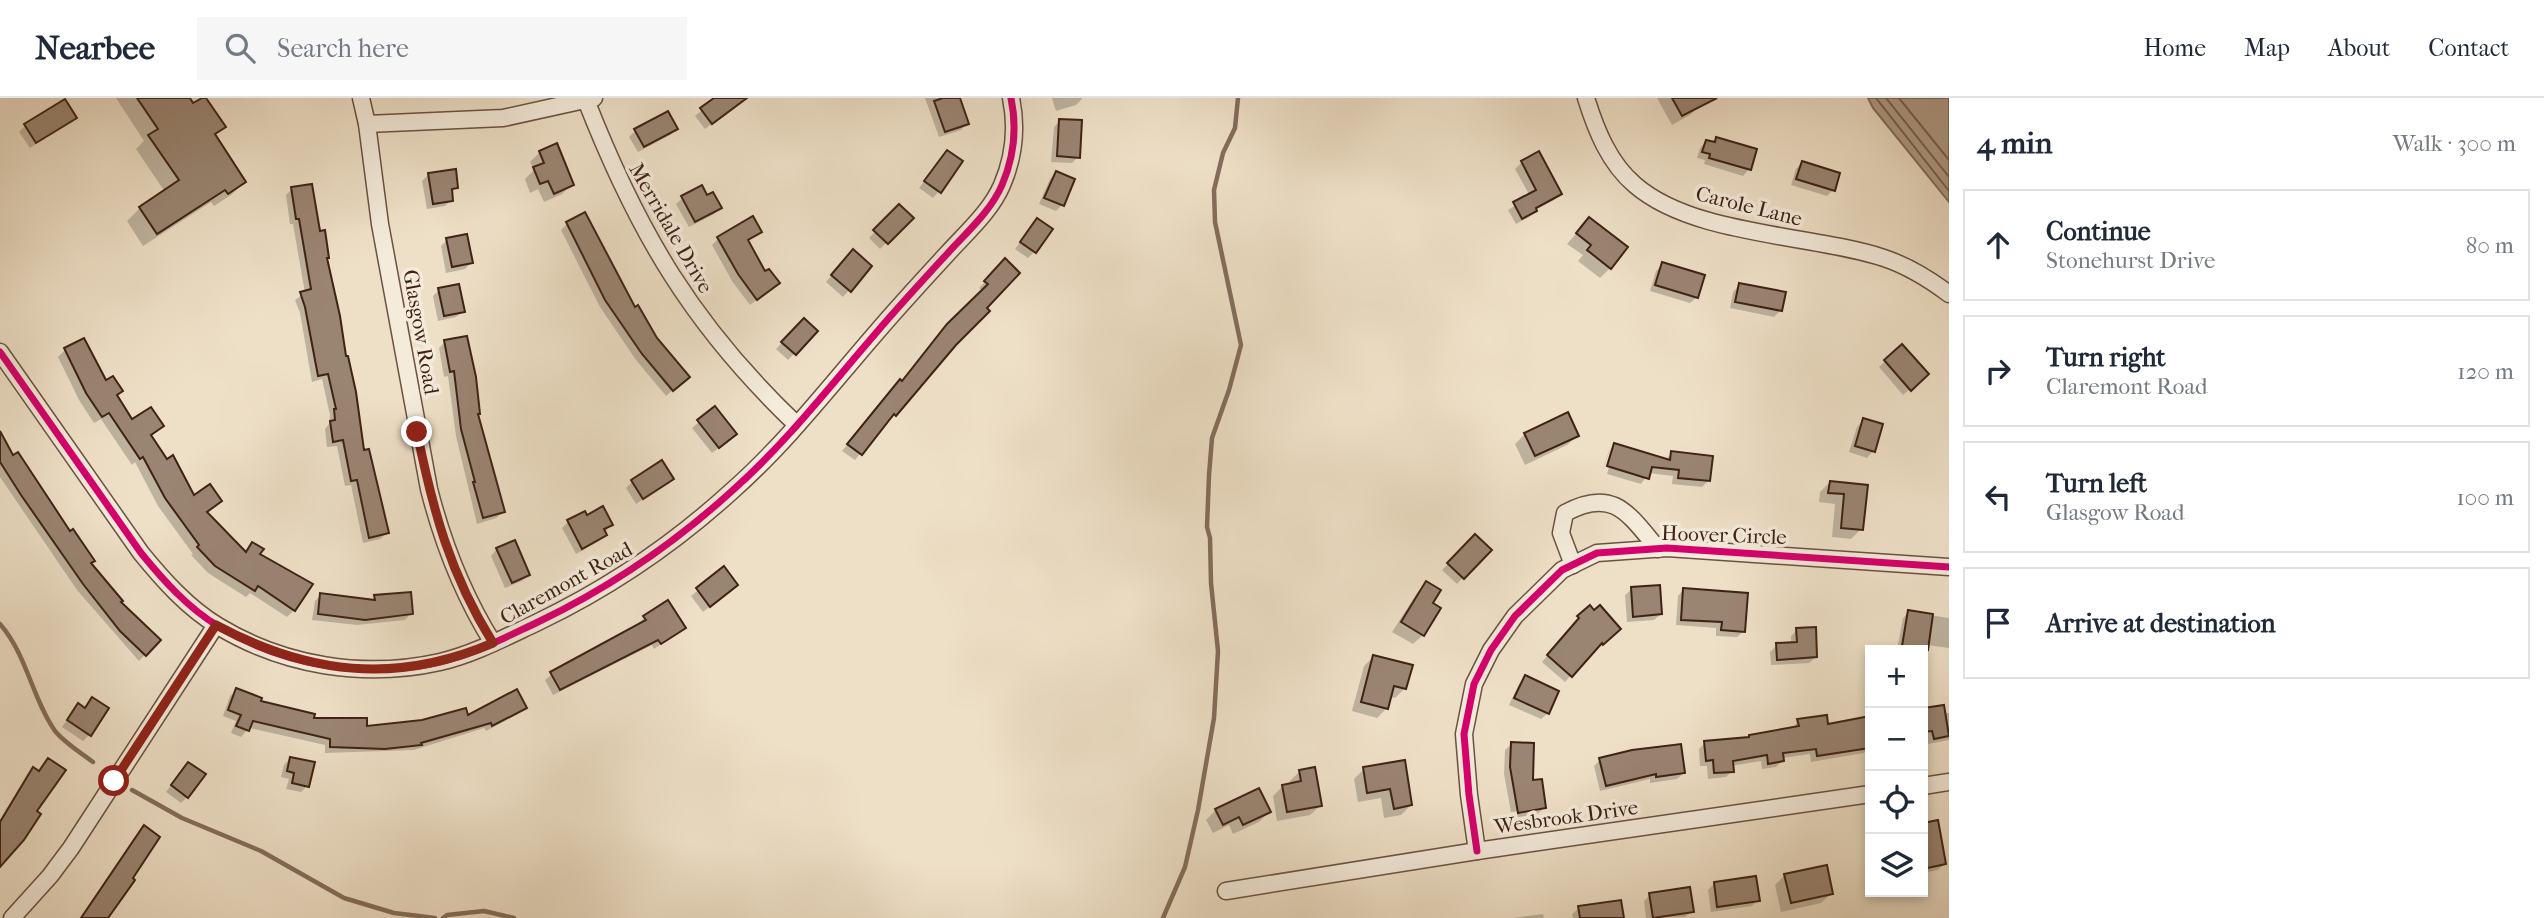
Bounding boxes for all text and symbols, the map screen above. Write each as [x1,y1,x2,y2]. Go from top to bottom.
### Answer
search box [197,17,687,80]
text: Nearbee [35,29,155,68]
icon: search [221,29,259,67]
text: Search here [277,33,409,64]
text: Home [2144,34,2206,62]
text: Map [2244,34,2290,62]
text: About [2328,34,2390,62]
text: Contact [2428,34,2509,62]
text: 4 min [1977,126,2052,161]
text: Walk · 300 m [2393,130,2516,157]
street label: Merridale Drive [624,159,718,297]
street label: Carole Lane [1693,181,1805,231]
text: Continue [2046,216,2151,247]
icon: ahead [1979,226,2017,264]
text: 80 m [2466,232,2514,259]
text: Stonehurst Drive [2046,247,2215,274]
street label: Glasgow Road [398,268,444,397]
text: Turn right [2046,342,2166,373]
icon: right [1979,352,2017,390]
text: 120 m [2457,358,2514,385]
text: Claremont Road [2046,373,2208,400]
route end [401,416,432,447]
text: Turn left [2046,468,2147,499]
icon: left [1979,478,2017,516]
text: 100 m [2456,484,2514,511]
text: Glasgow Road [2046,499,2184,526]
street label: Hoover Circle [1661,521,1787,549]
street label: Claremont Road [496,536,637,629]
icon: arrive [1979,604,2017,642]
text: Arrive at destination [2046,608,2276,639]
map controls [1865,645,1928,897]
button: + [1865,645,1928,708]
button: − [1865,708,1928,771]
route start [98,765,129,796]
button: locate [1865,771,1928,834]
street label: Wesbrook Drive [1492,795,1639,839]
button: layers [1865,834,1928,897]

